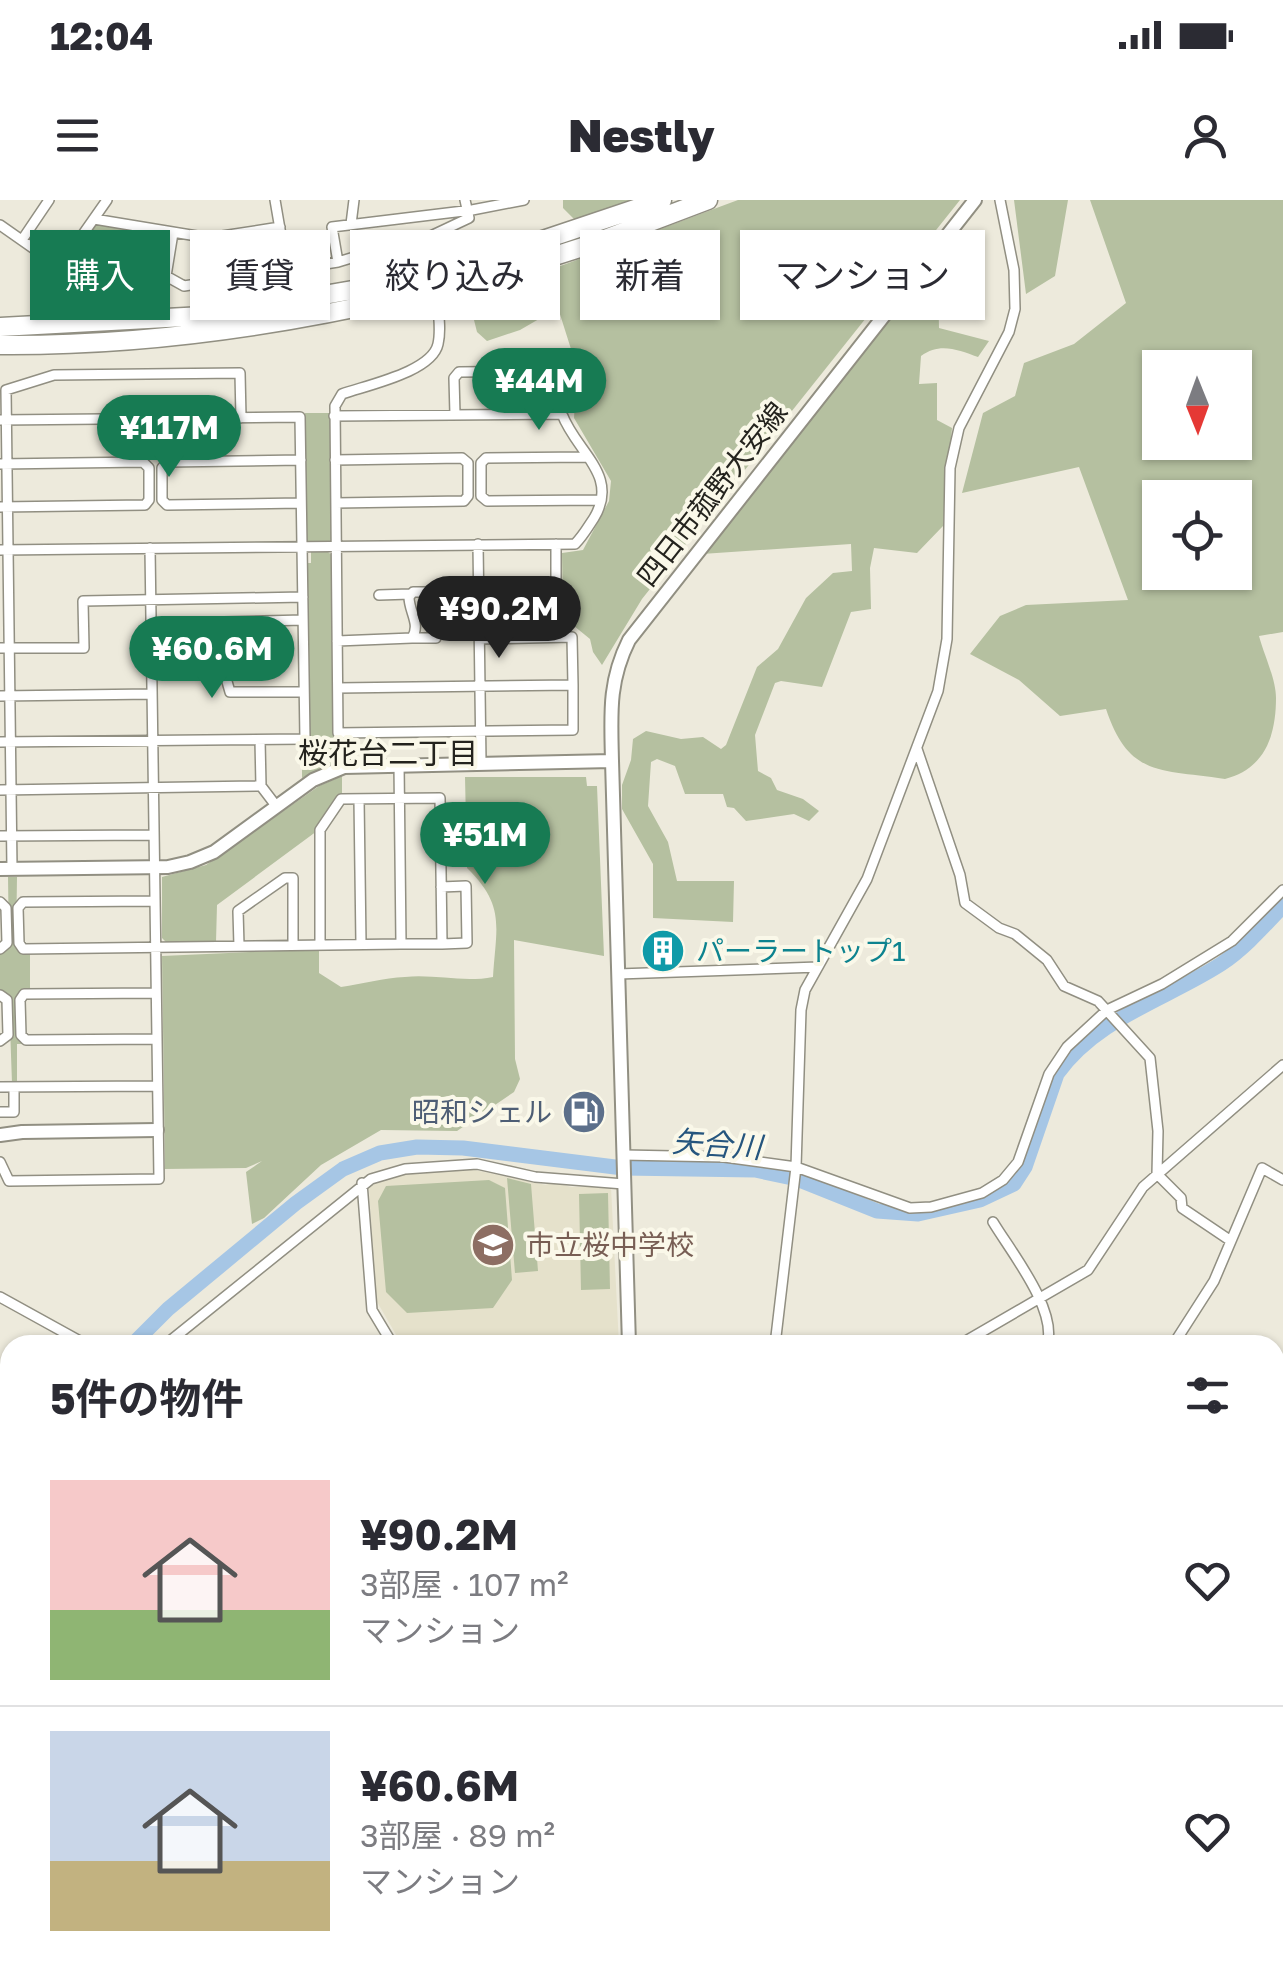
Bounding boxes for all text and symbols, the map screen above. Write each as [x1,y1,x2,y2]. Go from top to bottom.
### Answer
text: 12:04 [50,13,153,58]
icon: menu [50,108,105,163]
text: Nestly [568,108,715,162]
icon: person [1178,108,1233,163]
chip: 購入 [30,230,170,320]
chip: 賃貸 [190,230,330,320]
chip: 絞り込み [350,230,560,320]
chip: 新着 [580,230,720,320]
chip: マンション [740,230,985,320]
pin: ¥44M [480,348,598,433]
north arrow [1142,350,1252,460]
map controls [1142,350,1252,590]
text: ¥44M [494,361,584,399]
pin: ¥117M [99,395,239,480]
street label: 四日市菰野大安線 [630,395,794,592]
text: ¥117M [119,408,219,446]
button: locate [1142,480,1252,590]
pin: ¥90.2M [418,576,580,661]
text: ¥90.2M [439,589,559,627]
pin: ¥60.6M [131,616,293,701]
text: ¥60.6M [151,629,273,667]
district label: 桜花台二丁目 [298,735,478,771]
pin: ¥51M [426,802,544,887]
text: ¥51M [442,815,528,853]
building icon: パーラートップ1 [640,928,686,974]
place label: パーラートップ1 [696,934,906,967]
fuel station icon: 昭和シェル [561,1089,607,1135]
place label: 昭和シェル [412,1095,552,1128]
water label: 矢合川 [671,1123,766,1165]
school or university icon: 市立桜中学校 [470,1222,516,1268]
place label: 市立桜中学校 [526,1228,694,1261]
icon: filters [1180,1368,1235,1423]
text: 5件の物件 [50,1373,244,1423]
text: ¥90.2M [360,1509,518,1559]
icon: home [130,1520,250,1640]
icon: heart [1180,1553,1235,1608]
text: 3部屋 · 107 m² [360,1565,568,1603]
text: マンション [360,1611,520,1649]
text: ¥60.6M [360,1760,519,1810]
icon: home [130,1771,250,1891]
icon: heart [1180,1804,1235,1859]
text: 3部屋 · 89 m² [360,1816,555,1854]
text: マンション [360,1862,520,1900]

